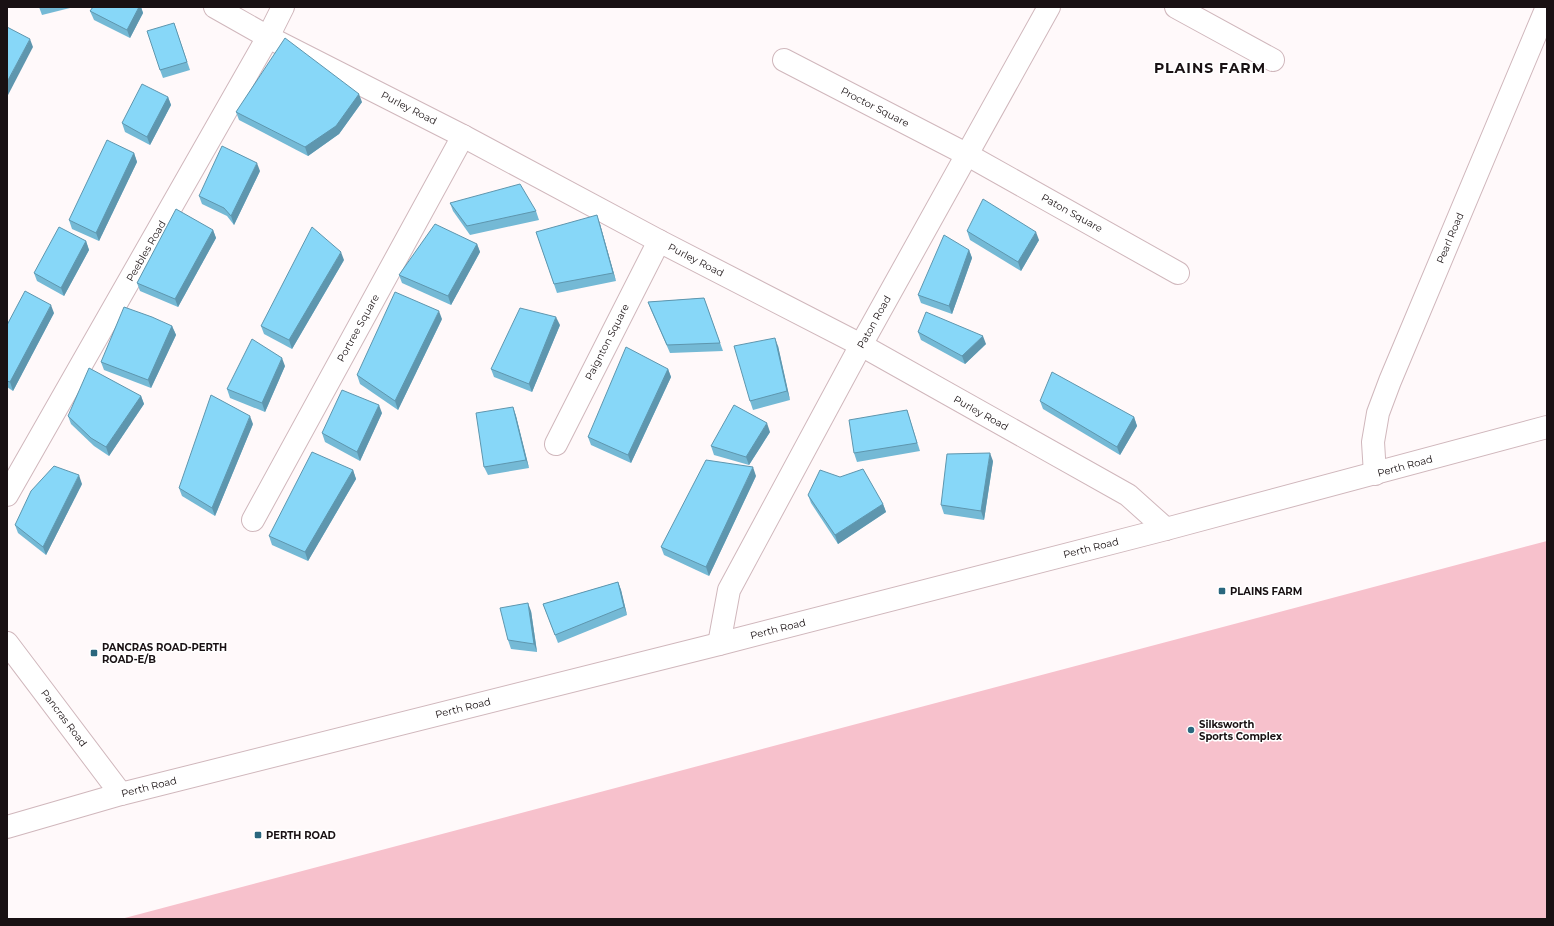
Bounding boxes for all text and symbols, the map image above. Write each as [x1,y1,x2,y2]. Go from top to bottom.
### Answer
district label: PLAINS FARM [1154,59,1266,77]
street label: Proctor Square [839,84,911,130]
street label: Purley Road [379,88,439,128]
street label: Paton Square [1039,191,1105,235]
street label: Pearl Road [1433,210,1467,266]
street label: Peebles Road [123,218,169,284]
street label: Purley Road [666,240,726,280]
street label: Portree Square [334,292,382,364]
street label: Paton Road [854,293,894,351]
street label: Paignton Square [582,302,632,382]
street label: Purley Road [951,393,1011,433]
street label: Perth Road [1376,452,1434,480]
street label: Perth Road [1062,535,1120,561]
place label: PLAINS FARM [1230,585,1302,598]
marker: PLAINS FARM [1217,586,1227,596]
street label: Perth Road [749,616,807,642]
place label: PANCRAS ROAD-PERTH ROAD-E/B [102,641,227,666]
marker: PANCRAS ROAD-PERTH ROAD-E/B [89,648,99,658]
street label: Pancras Road [38,687,90,749]
street label: Perth Road [434,695,492,721]
place label: Silksworth Sports Complex [1199,718,1282,743]
marker: Silksworth Sports Complex [1186,725,1196,735]
street label: Perth Road [120,774,178,800]
place label: PERTH ROAD [266,829,336,842]
marker: PERTH ROAD [253,830,263,840]

